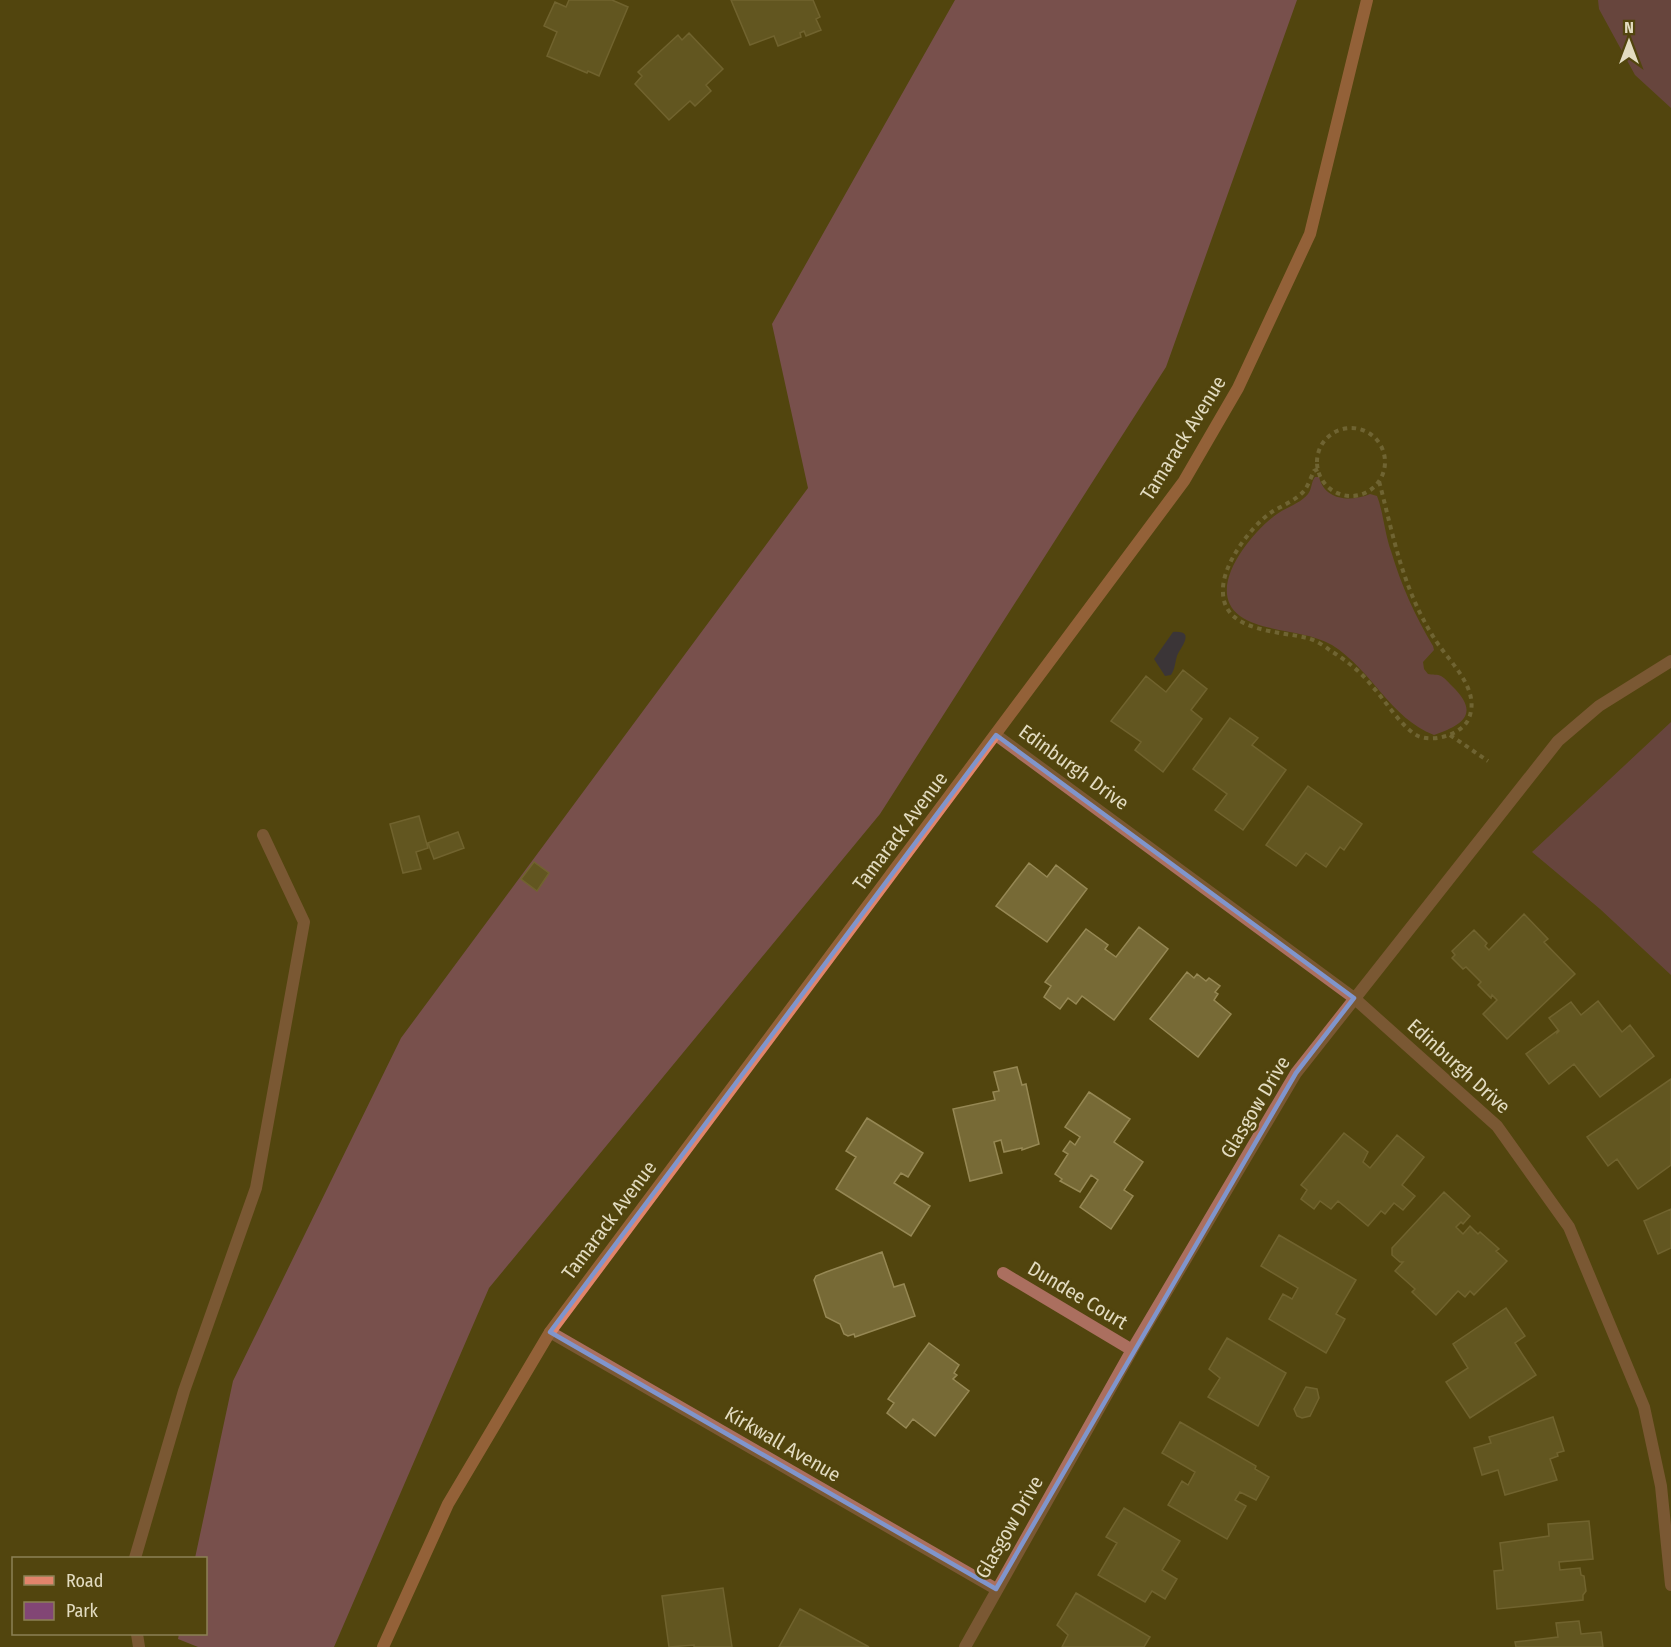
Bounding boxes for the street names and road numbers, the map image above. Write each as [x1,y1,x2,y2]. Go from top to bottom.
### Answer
street label: Tamarack Avenue [1135,371,1231,505]
street label: Edinburgh Drive [1014,719,1134,815]
street label: Tamarack Avenue [848,767,952,895]
street label: Edinburgh Drive [1403,1014,1515,1118]
street label: Glasgow Drive [1215,1052,1295,1162]
street label: Tamarack Avenue [557,1156,661,1284]
street label: Dundee Court [1024,1256,1133,1334]
street label: Kirkwall Avenue [721,1401,845,1487]
street label: Glasgow Drive [970,1471,1048,1583]

